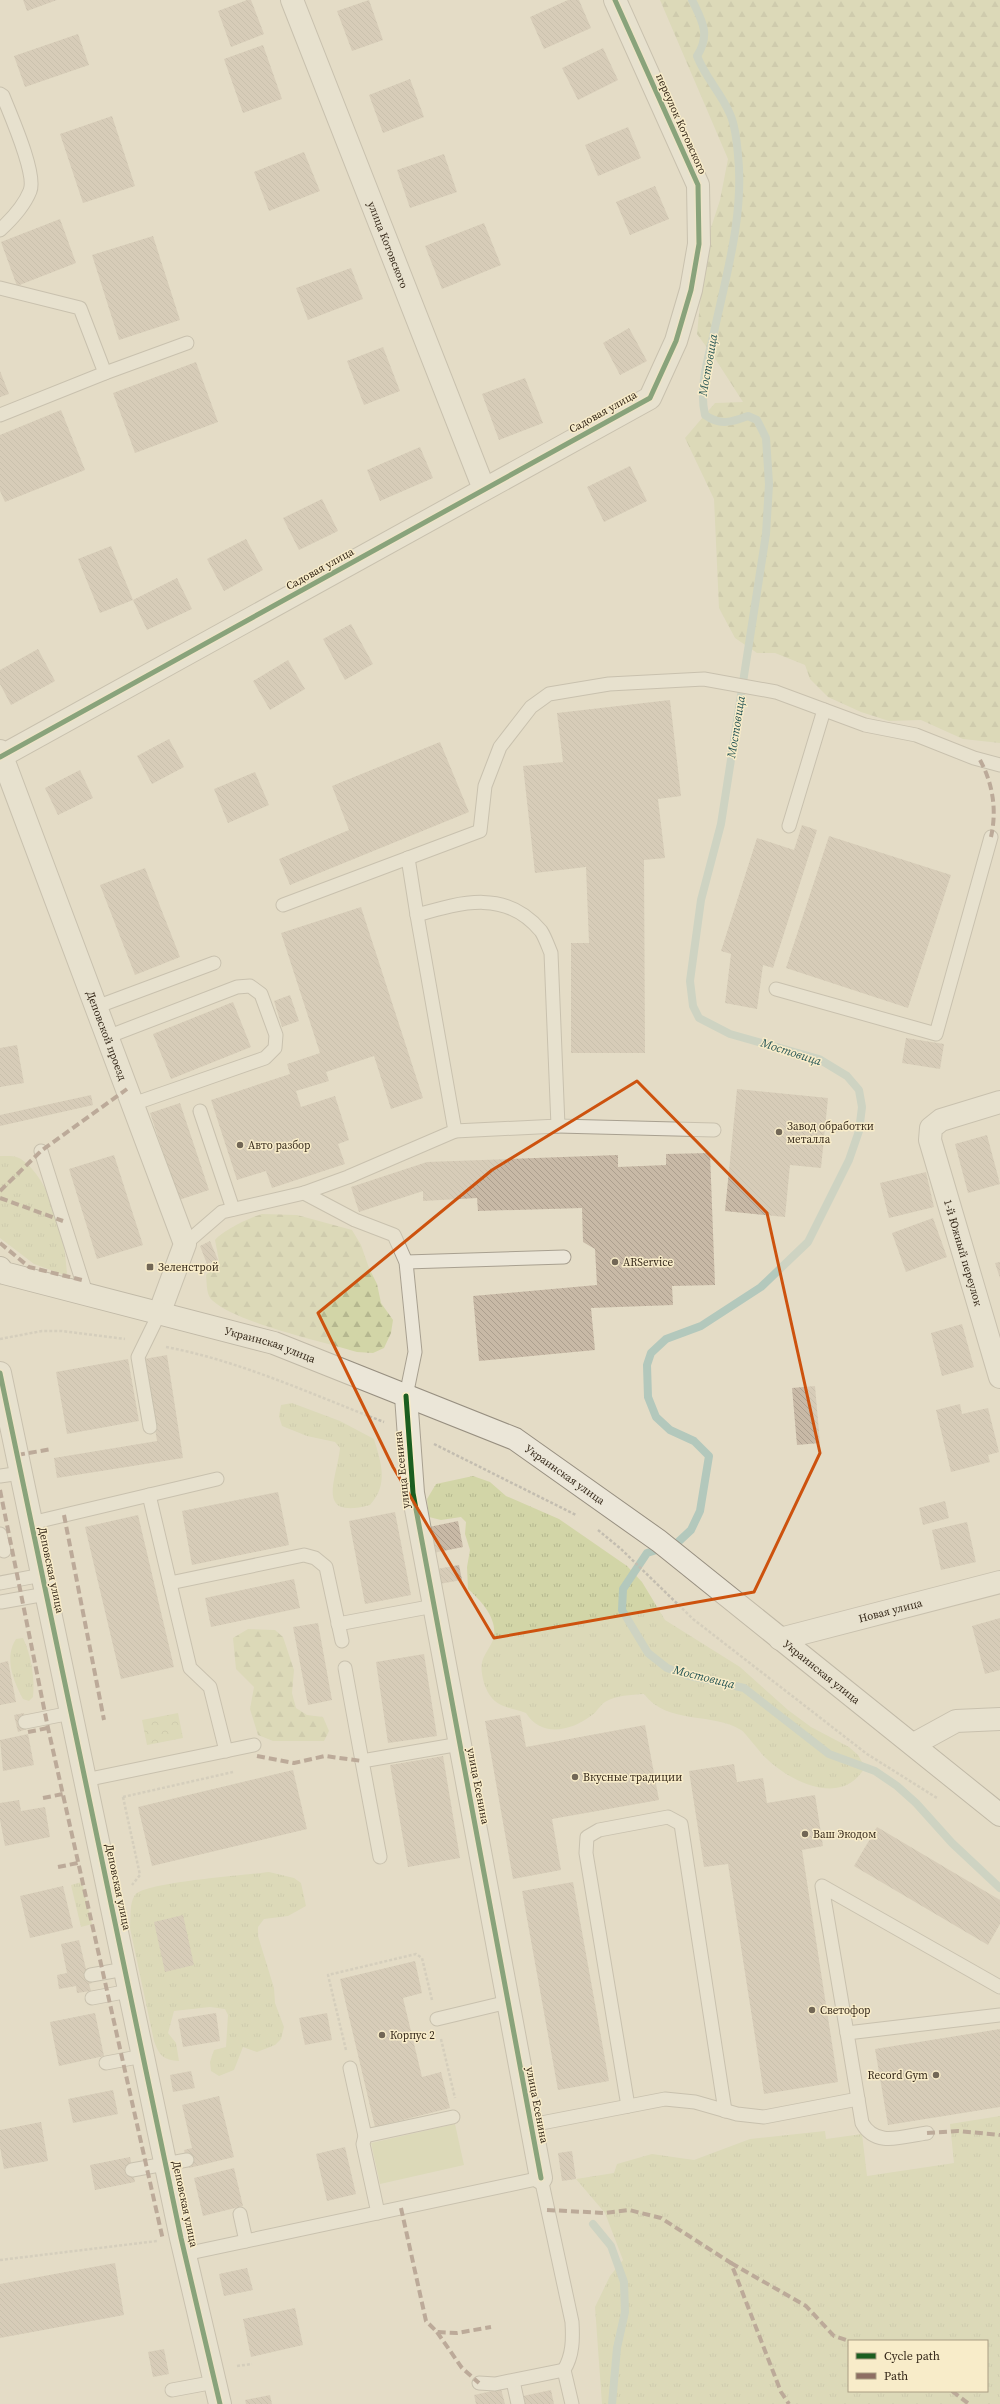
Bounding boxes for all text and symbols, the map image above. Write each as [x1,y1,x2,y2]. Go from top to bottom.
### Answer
street label: переулок Котовского [652,71,710,177]
street label: улица Котовского [364,199,412,291]
water label: Мостовица [694,332,721,398]
street label: Садовая улица [566,387,640,437]
street label: Садовая улица [283,544,357,594]
water label: Мостовица [723,694,749,760]
street label: Деповской проезд [83,989,130,1082]
water label: Мостовица [758,1034,824,1070]
place label: Завод обработки металла [787,1119,874,1147]
marker: Завод обработки металла [774,1127,784,1137]
place label: Авто разбор [248,1138,310,1153]
marker: Авто разбор [235,1140,245,1150]
street label: 1-й Южный переулок [940,1198,986,1308]
place label: ARService [623,1255,674,1270]
marker: ARService [610,1257,620,1267]
place label: Зеленстрой [158,1260,219,1275]
marker: Зеленстрой [145,1262,155,1272]
street label: Украинская улица [223,1323,318,1366]
street label: улица Есенина [390,1430,414,1509]
street label: Украинская улица [522,1441,608,1508]
street label: Деповская улица [35,1525,68,1615]
street label: Новая улица [857,1595,924,1626]
street label: Украинская улица [780,1636,864,1708]
water label: Мостовица [671,1661,737,1693]
street label: улица Есенина [463,1746,493,1826]
place label: Вкусные традиции [583,1770,682,1785]
marker: Вкусные традиции [570,1772,580,1782]
place label: Ваш Экодом [813,1827,876,1842]
marker: Ваш Экодом [800,1829,810,1839]
street label: Деповская улица [102,1842,135,1932]
place label: Светофор [820,2003,871,2018]
marker: Светофор [807,2005,817,2015]
place label: Корпус 2 [390,2028,435,2043]
marker: Корпус 2 [377,2030,387,2040]
street label: улица Есенина [522,2065,552,2145]
place label: Record Gym [868,2068,928,2083]
marker: Record Gym [931,2070,941,2080]
street label: Деповская улица [169,2159,202,2249]
legend [848,2340,988,2392]
text: Cycle path [884,2348,940,2364]
text: Path [884,2368,908,2384]

